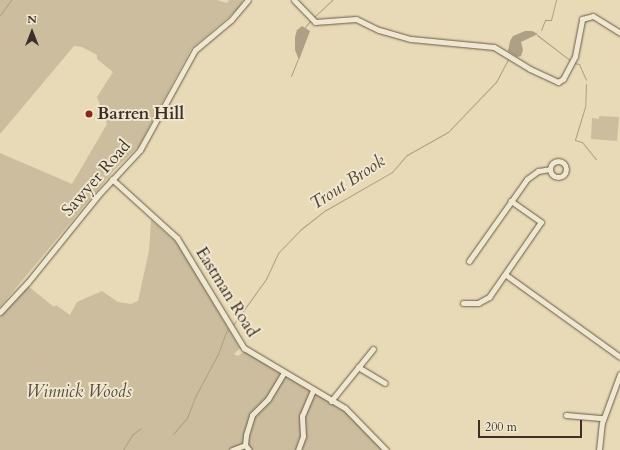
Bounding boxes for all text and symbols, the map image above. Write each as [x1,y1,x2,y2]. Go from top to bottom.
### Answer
north arrow [12,12,52,52]
text: N [27,12,37,27]
place label: Barren Hill [97,104,184,124]
marker: Barren Hill [84,109,94,119]
street label: Sawyer Road [57,136,135,220]
water label: Trout Brook [306,151,390,215]
street label: Eastman Road [191,243,263,341]
park label: Winnick Woods [26,382,132,402]
scale bar [480,412,584,438]
text: 200 m [485,419,517,435]

